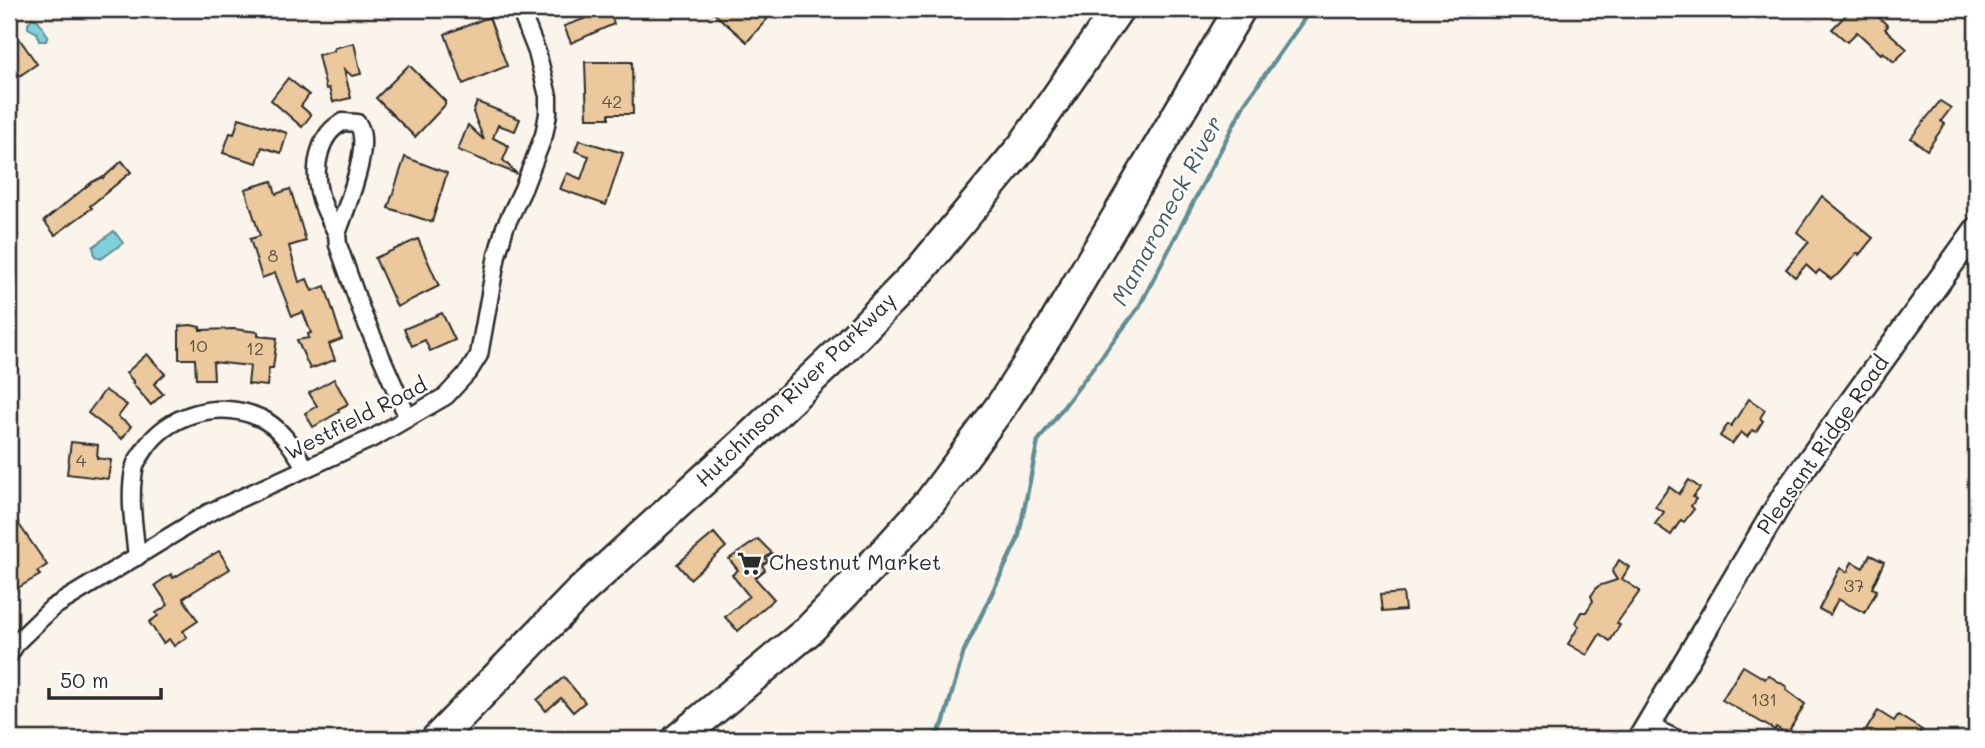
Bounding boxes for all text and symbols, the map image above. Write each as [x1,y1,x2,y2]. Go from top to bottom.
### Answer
house number: 42 [602,89,622,113]
water label: Mamaroneck River [1104,111,1229,310]
house number: 8 [268,243,279,267]
street label: Hutchinson River Parkway [689,286,901,492]
house number: 10 [188,333,208,357]
house number: 12 [246,336,264,360]
street label: Pleasant Ridge Road [1750,349,1894,539]
street label: Westfield Road [280,370,431,465]
house number: 4 [76,448,87,472]
place label: Chestnut Market [769,548,941,575]
supermarket icon: Chestnut Market [735,549,763,577]
house number: 37 [1844,573,1864,597]
scale bar [49,657,161,701]
text: 50 m [60,666,109,693]
house number: 131 [1751,687,1777,711]

